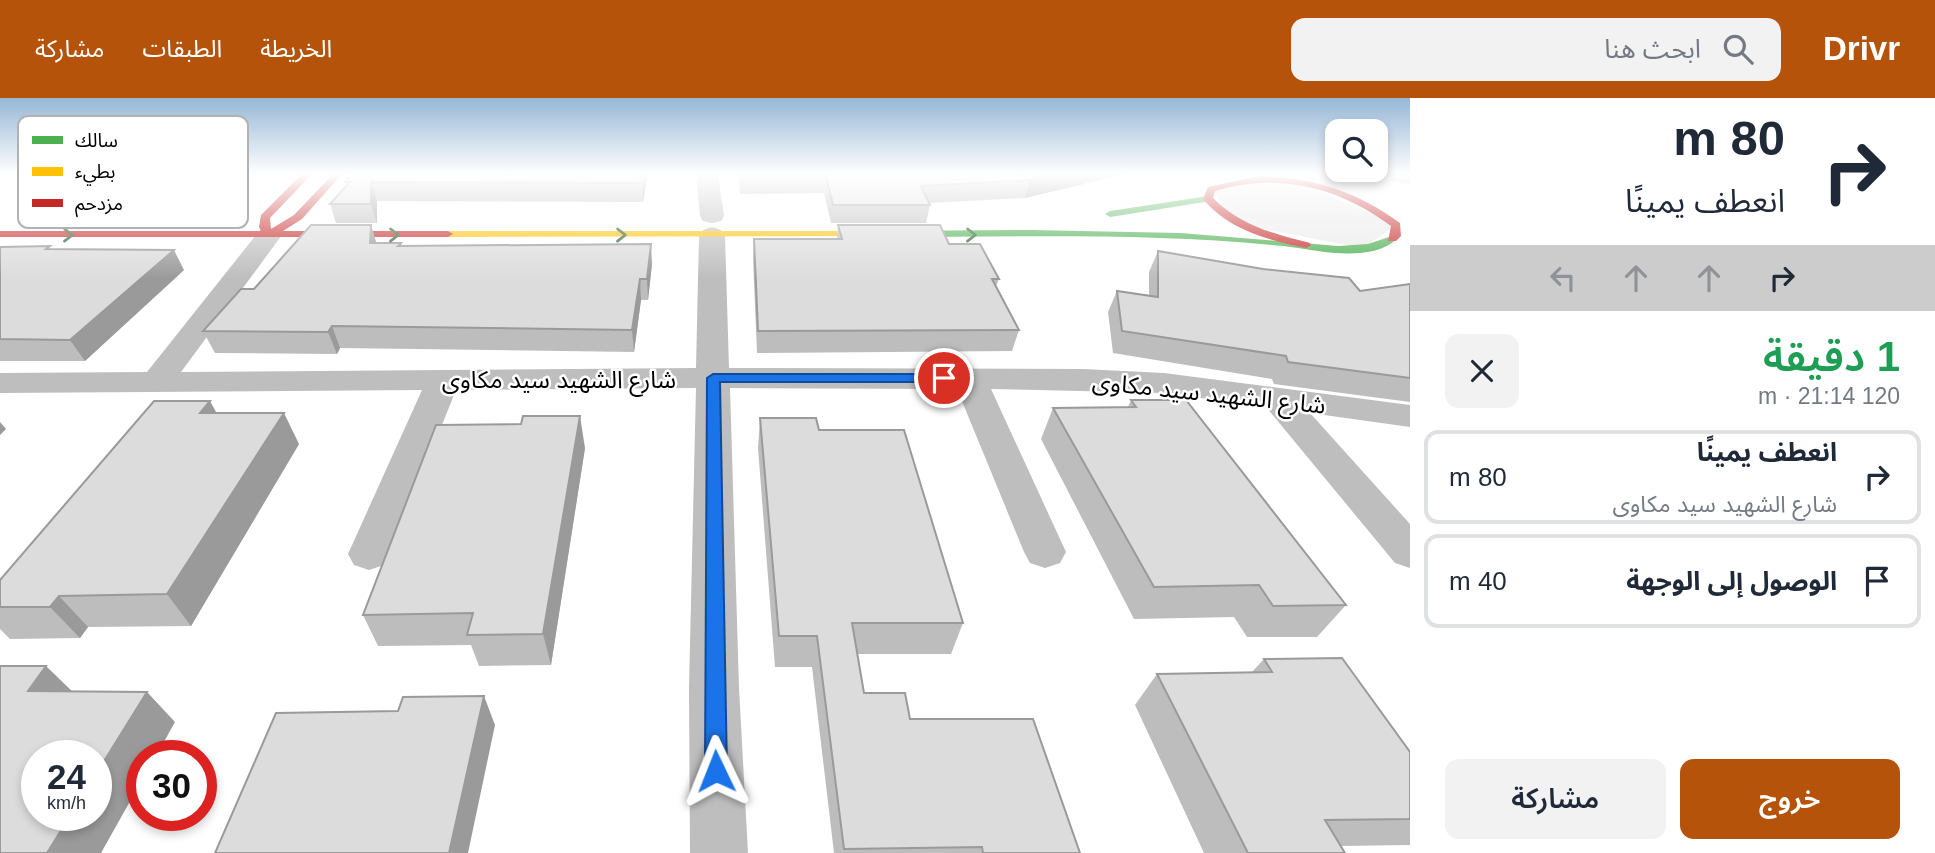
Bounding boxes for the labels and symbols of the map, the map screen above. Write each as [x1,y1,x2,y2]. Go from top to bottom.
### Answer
legend [18,116,248,228]
text: سالك [75,130,118,151]
text: بطيء [75,161,115,186]
text: مزدحم [75,193,123,218]
one-way arrow [63,227,74,243]
one-way arrow [389,227,399,243]
one-way arrow [616,227,627,243]
one-way arrow [966,227,977,243]
pin [914,348,974,408]
street label: شارع الشهيد سيد مكاوى [442,366,676,397]
street label: شارع الشهيد سيد مكاوى [1091,367,1327,423]
position arrow [679,734,753,808]
speed limit sign: 30 [126,740,217,831]

